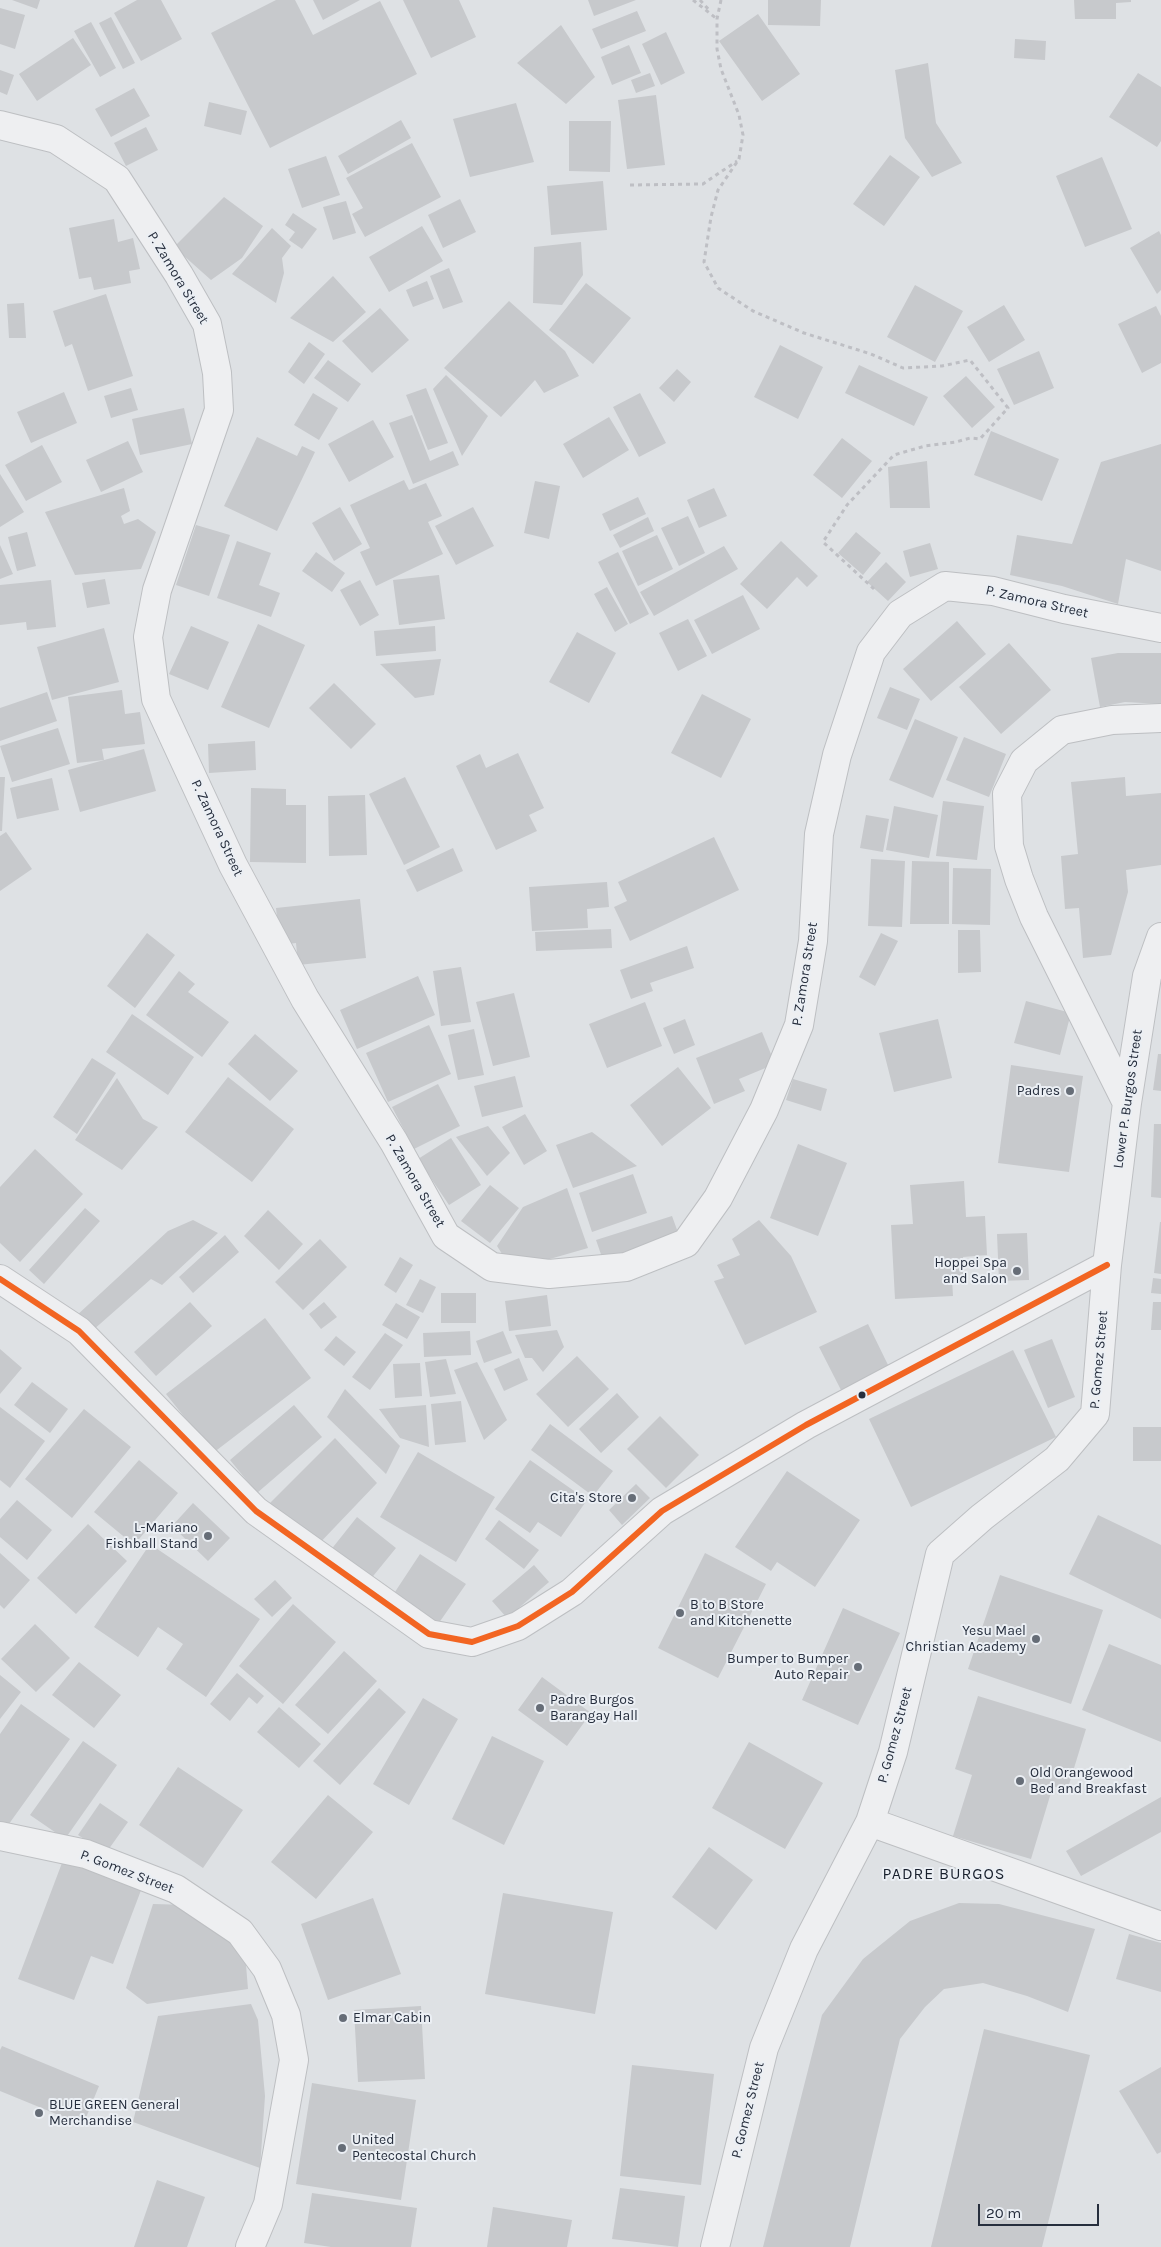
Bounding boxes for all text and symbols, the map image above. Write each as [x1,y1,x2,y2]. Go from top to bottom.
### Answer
street label: P. Zamora Street [144,229,212,327]
street label: P. Zamora Street [984,582,1090,622]
street label: P. Zamora Street [187,777,247,879]
street label: P. Zamora Street [789,921,821,1027]
street label: Lower P. Burgos Street [1110,1028,1146,1170]
place label: Padres [1017,1083,1060,1099]
marker: Padres [1064,1085,1076,1097]
street label: P. Zamora Street [382,1131,448,1231]
place label: Hoppei Spa and Salon [935,1255,1007,1288]
marker: Hoppei Spa and Salon [1011,1265,1023,1277]
street label: P. Gomez Street [1086,1310,1112,1410]
unlabelled marker [857,1390,867,1400]
place label: Cita's Store [550,1490,622,1506]
marker: Cita's Store [626,1492,638,1504]
place label: L-Mariano Fishball Stand [105,1520,198,1552]
marker: L-Mariano Fishball Stand [202,1530,214,1542]
place label: B to B Store and Kitchenette [690,1597,792,1630]
marker: B to B Store and Kitchenette [674,1607,686,1619]
place label: Yesu Mael Christian Academy [905,1623,1026,1655]
marker: Yesu Mael Christian Academy [1030,1633,1042,1645]
place label: Bumper to Bumper Auto Repair [727,1651,848,1684]
marker: Bumper to Bumper Auto Repair [852,1661,864,1673]
street label: P. Gomez Street [874,1685,916,1785]
place label: Padre Burgos Barangay Hall [550,1692,638,1724]
marker: Padre Burgos Barangay Hall [534,1702,546,1714]
place label: Old Orangewood Bed and Breakfast [1030,1765,1147,1798]
marker: Old Orangewood Bed and Breakfast [1014,1775,1026,1787]
street label: P. Gomez Street [78,1846,176,1898]
district label: PADRE BURGOS [881,1864,1007,1884]
place label: Elmar Cabin [353,2010,431,2026]
marker: Elmar Cabin [337,2012,349,2024]
street label: P. Gomez Street [728,2060,768,2160]
place label: BLUE GREEN General Merchandise [49,2097,179,2130]
marker: BLUE GREEN General Merchandise [33,2107,45,2119]
place label: United Pentecostal Church [352,2132,477,2164]
marker: United Pentecostal Church [336,2142,348,2154]
scale bar [981,2194,1102,2226]
text: 20 m [986,2204,1021,2222]

